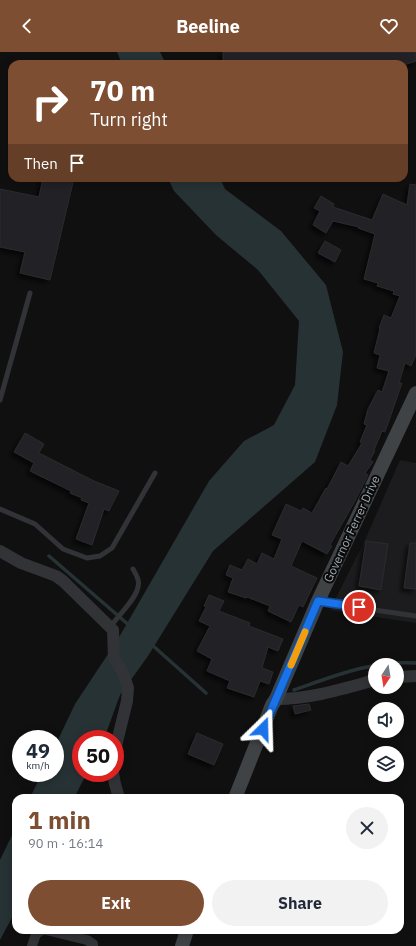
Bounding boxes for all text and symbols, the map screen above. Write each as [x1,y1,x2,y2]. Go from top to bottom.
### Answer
icon: back [16,15,38,37]
text: Beeline [176,15,240,38]
icon: heart [378,15,400,37]
text: 70 m [90,72,155,109]
icon: right [24,76,76,128]
text: Turn right [90,108,168,131]
icon: arrive [66,152,88,174]
text: Then [24,154,58,173]
street label: Governor Ferrer Drive [320,473,383,585]
pin [342,590,376,624]
icon: arrive [348,596,370,618]
north arrow [368,658,404,694]
map controls [368,658,404,782]
button: sound [368,702,404,738]
position arrow [242,708,284,750]
speed limit sign: 50 [72,730,124,782]
text: 49 [26,737,50,764]
button: layers [368,746,404,782]
text: km/h [26,759,50,772]
text: 1 min [28,804,91,836]
button: close [346,807,388,849]
text: 90 m · 16:14 [28,835,103,852]
button: Exit [28,880,204,926]
button: Share [212,880,388,926]

